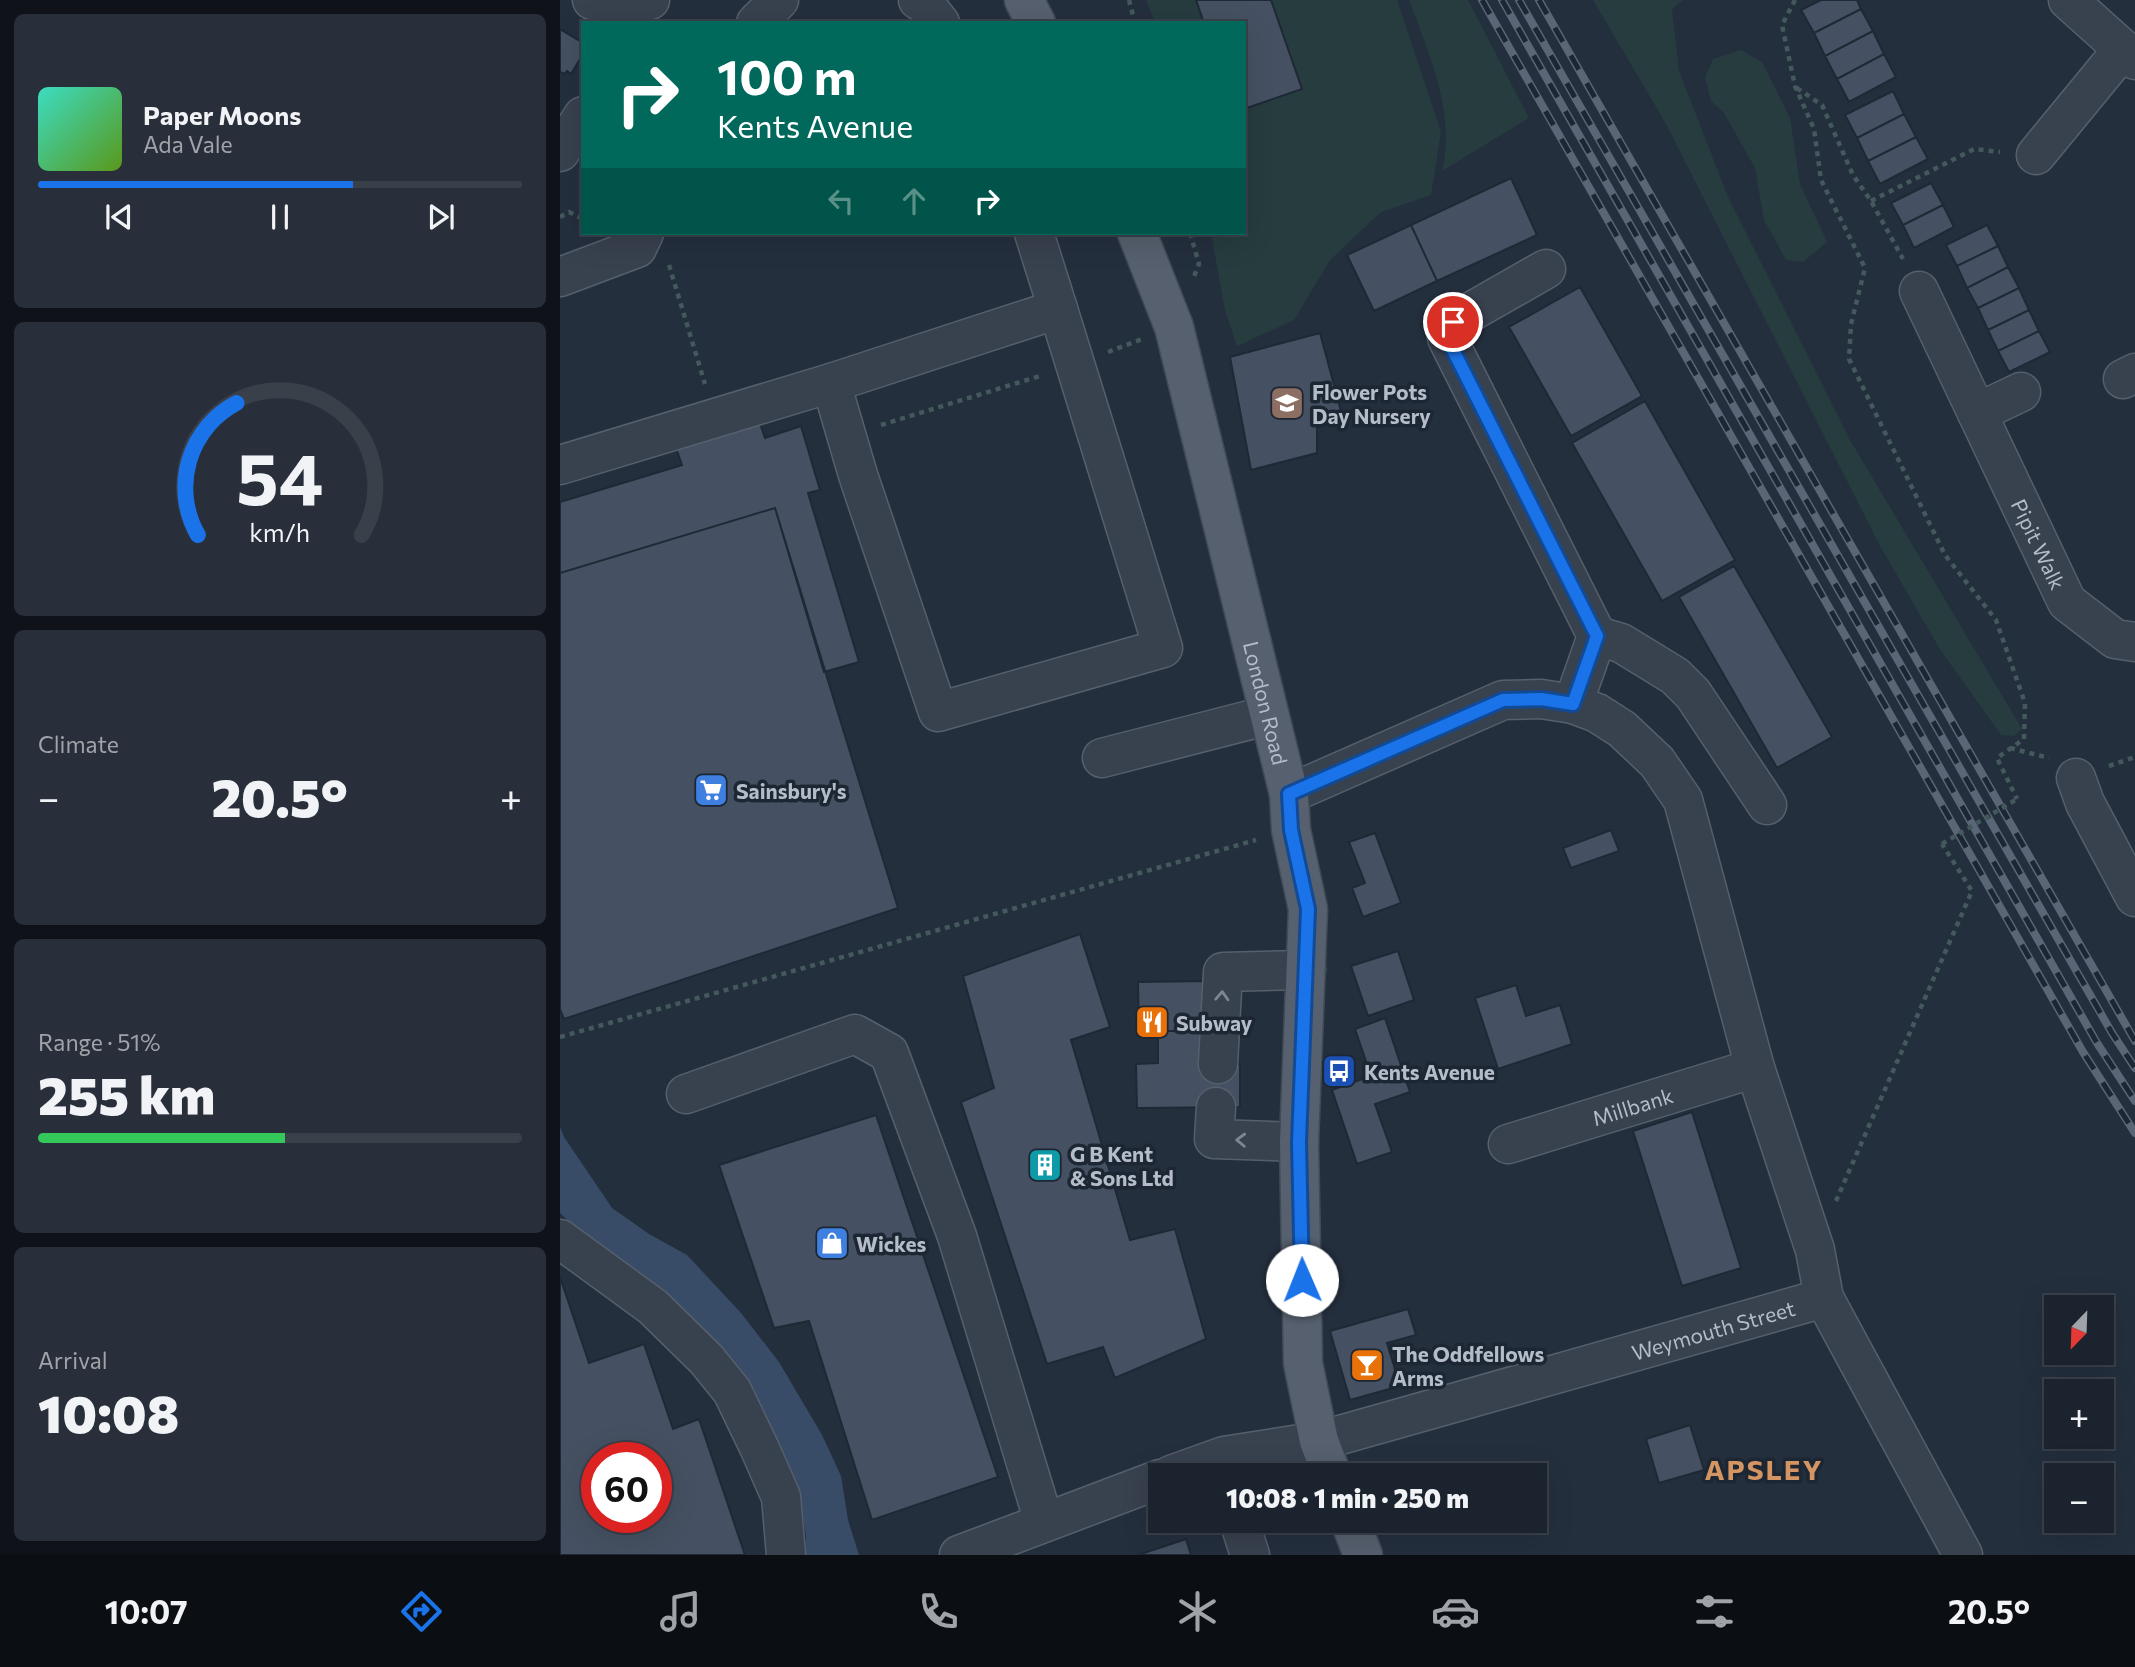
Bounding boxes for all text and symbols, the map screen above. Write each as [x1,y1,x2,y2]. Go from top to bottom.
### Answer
text: 100 m [717,45,856,105]
icon: right [602,49,693,140]
text: Paper Moons [143,99,301,130]
text: Kents Avenue [717,105,913,145]
text: Ada Vale [143,130,233,158]
icon: left [822,182,860,220]
icon: ahead [895,182,933,220]
icon: right [968,182,1006,220]
icon: previous [100,198,138,236]
icon: pause [261,198,299,236]
icon: next [422,198,460,236]
pin [1423,292,1483,352]
icon: arrive [1434,303,1472,341]
place label: Flower Pots Day Nursery [1312,379,1431,428]
school or university icon: Flower Pots Day Nursery [1268,384,1306,422]
text: 54 [236,432,324,521]
street label: Pipit Walk [2007,495,2071,593]
text: km/h [250,517,310,547]
street label: London Road [1239,638,1294,767]
text: Climate [38,730,119,758]
text: 20.5° [211,764,348,828]
supermarket icon: Sainsbury's [692,771,730,809]
text: − [38,773,60,820]
text: + [500,773,522,820]
place label: Sainsbury's [736,778,847,803]
one-way arrow [1214,990,1229,1001]
restaurant icon: Subway [1133,1003,1171,1041]
place label: Subway [1176,1010,1253,1035]
text: Range · 51% [38,1028,160,1056]
bus stop icon: Kents Avenue [1320,1052,1358,1090]
place label: Kents Avenue [1364,1059,1495,1084]
text: 255 km [38,1062,215,1126]
street label: Millbank [1589,1082,1676,1130]
one-way arrow [1235,1132,1246,1147]
place label: G B Kent & Sons Ltd [1070,1141,1174,1190]
building icon: G B Kent & Sons Ltd [1026,1146,1064,1184]
shop icon: Wickes [813,1224,851,1262]
place label: Wickes [856,1231,927,1256]
position arrow [1265,1243,1339,1317]
street label: Weymouth Street [1629,1294,1797,1364]
north arrow [2044,1295,2114,1365]
map controls [2044,1295,2114,1533]
place label: The Oddfellows Arms [1392,1341,1545,1390]
text: Arrival [38,1346,108,1374]
bar icon: The Oddfellows Arms [1348,1346,1386,1384]
button: + [2044,1379,2114,1449]
text: 10:08 [38,1380,179,1444]
speed limit sign: 60 [581,1442,672,1533]
district label: APSLEY [1704,1452,1824,1486]
button: − [2044,1463,2114,1533]
text: 10:08 · 1 min · 250 m [1226,1482,1469,1513]
icon: directions [397,1587,446,1636]
icon: music [656,1587,705,1636]
icon: phone [914,1587,963,1636]
icon: climate [1173,1587,1222,1636]
icon: car [1431,1587,1480,1636]
icon: filters [1690,1587,1739,1636]
text: 10:07 [105,1591,188,1631]
text: 20.5° [1948,1591,2030,1631]

